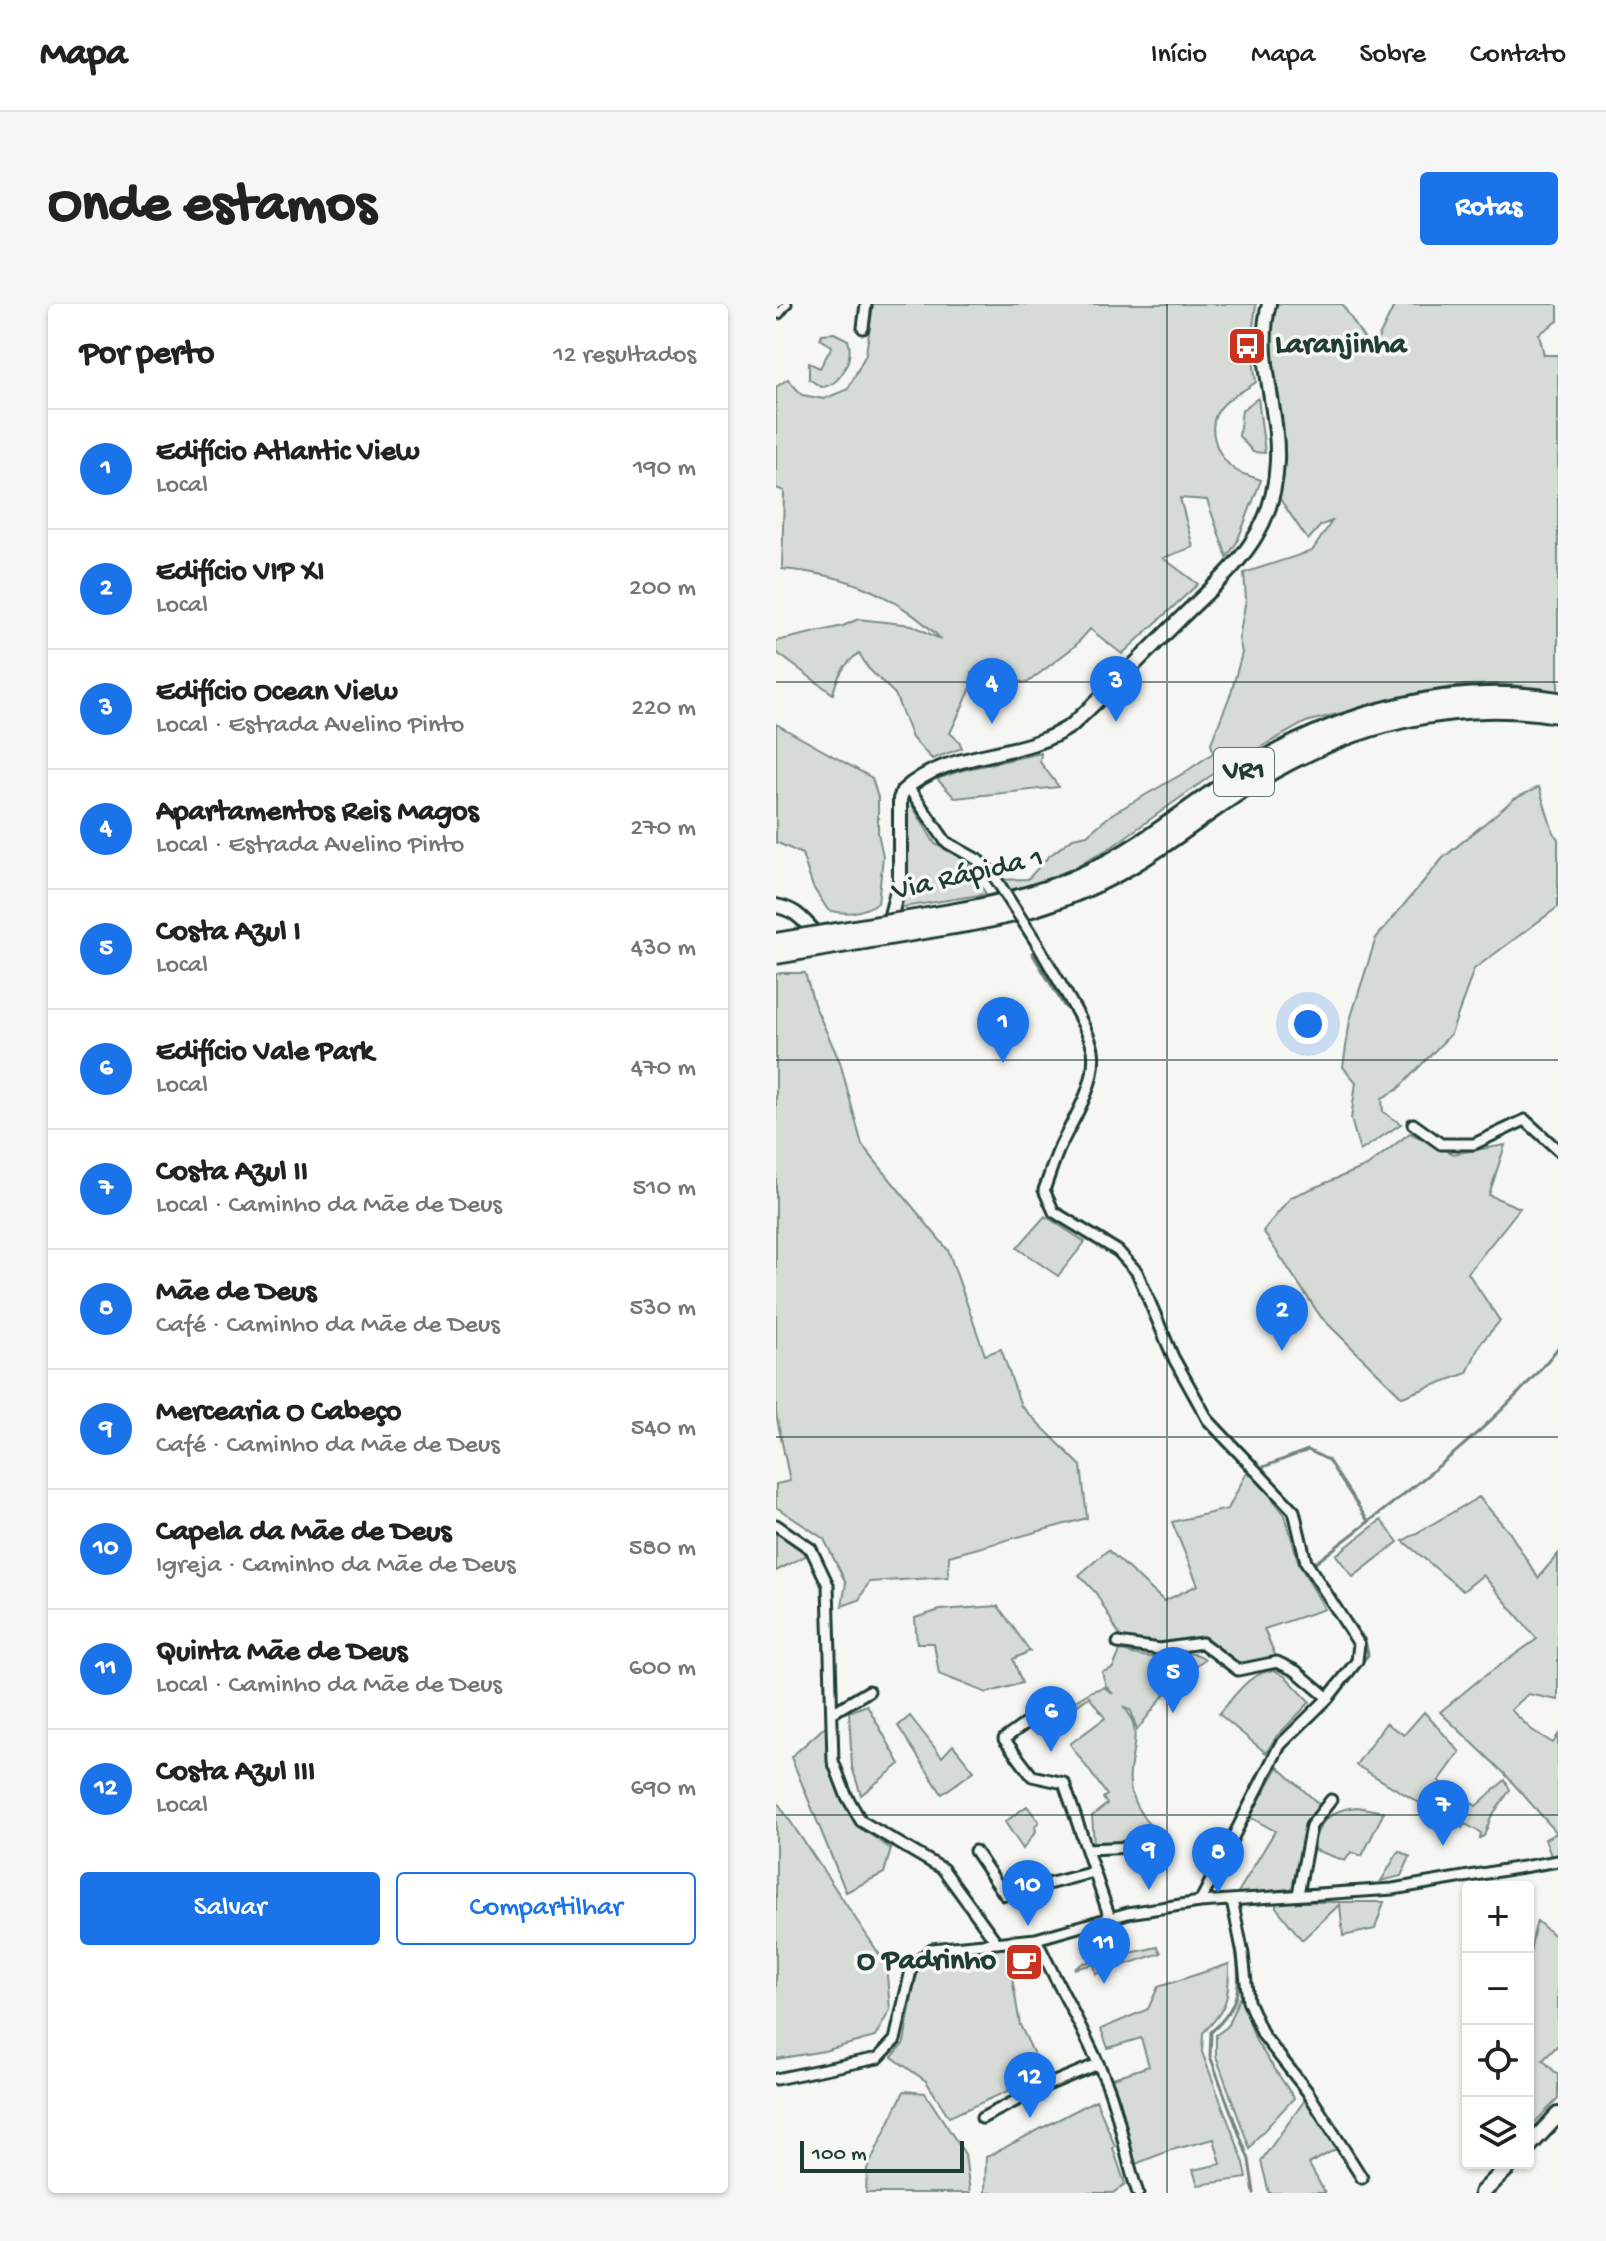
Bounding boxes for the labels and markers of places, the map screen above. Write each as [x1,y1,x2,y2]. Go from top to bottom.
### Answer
bus stop icon: Laranjinha [1226,325,1268,367]
place label: Laranjinha [1275,329,1408,364]
pin: 3 [1090,656,1142,722]
pin: 4 [966,658,1018,724]
pin: 1 [977,997,1029,1063]
pin: 2 [1256,1285,1308,1351]
pin: 5 [1147,1647,1199,1713]
pin: 6 [1025,1686,1077,1752]
pin: 7 [1417,1780,1469,1846]
pin: 9 [1123,1824,1175,1890]
pin: 8 [1192,1827,1244,1893]
pin: 10 [1002,1860,1054,1926]
pin: 11 [1078,1918,1130,1984]
cafe icon: O Padrinho [1003,1941,1045,1983]
place label: O Padrinho [857,1945,996,1980]
pin: 12 [1004,2052,1056,2118]

